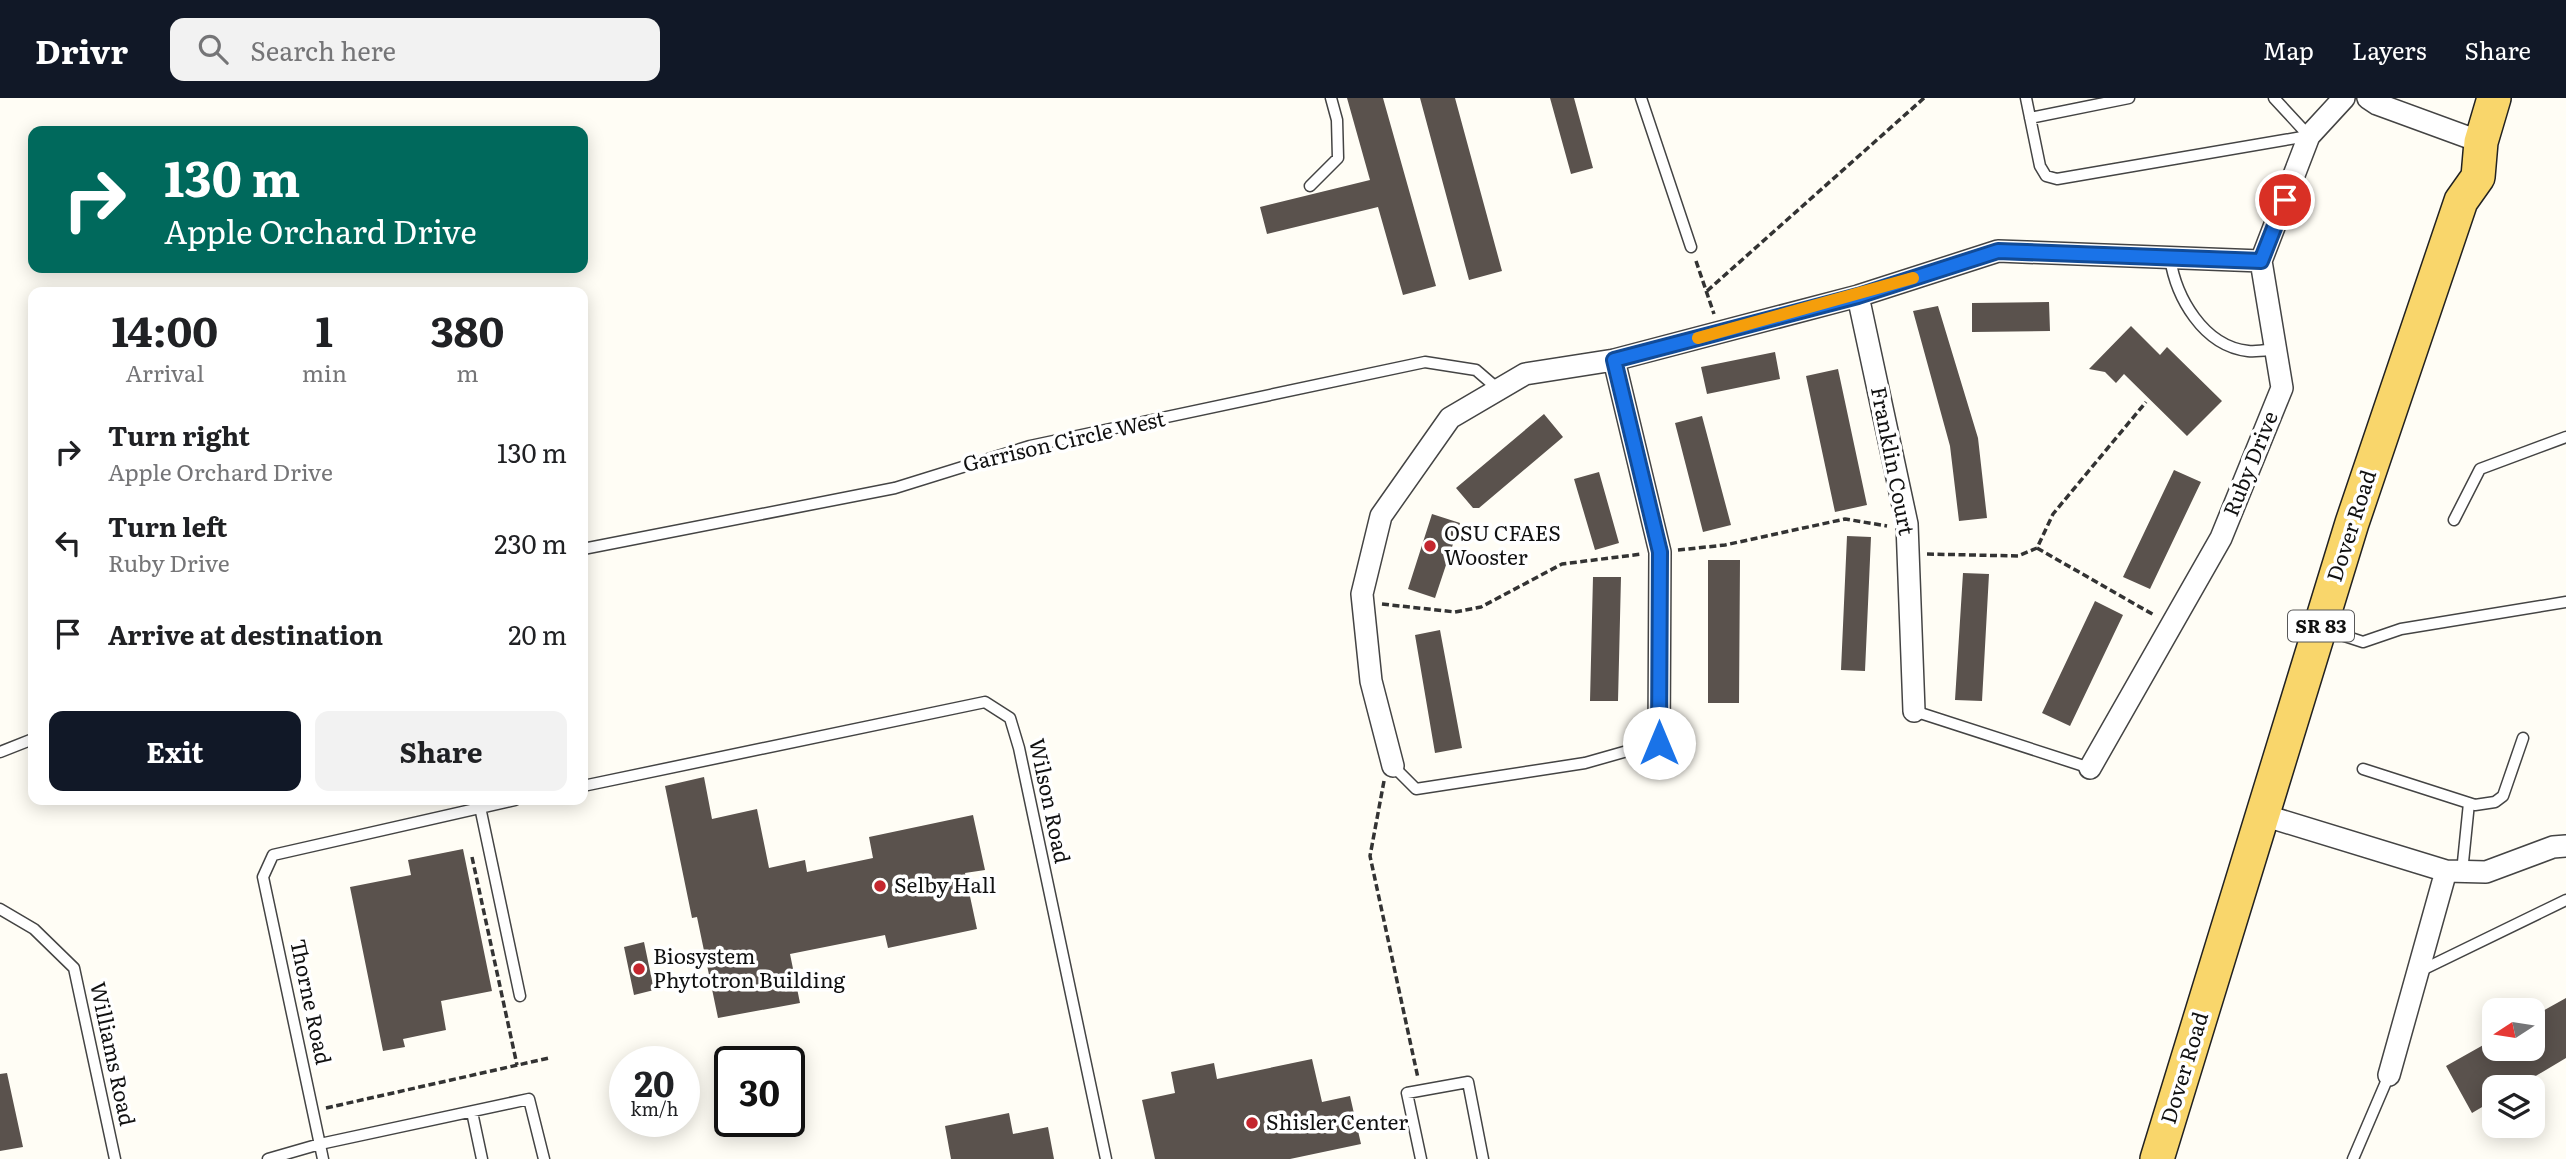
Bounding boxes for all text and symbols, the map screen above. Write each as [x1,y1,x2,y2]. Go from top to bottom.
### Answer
search box [170,18,660,81]
text: Drivr [35,25,128,74]
icon: search [194,30,232,68]
text: Search here [250,30,396,69]
text: Map [2263,32,2314,67]
text: Layers [2352,32,2426,67]
text: Share [2464,32,2531,67]
text: 130 m [164,139,300,212]
icon: right [49,154,140,245]
pin [2255,170,2315,230]
icon: arrive [2266,181,2304,219]
text: Apple Orchard Drive [164,206,477,254]
text: 14:00 [112,298,218,360]
text: 1 [316,298,333,360]
text: 380 [430,298,504,360]
text: Arrival [126,355,204,389]
text: min [302,355,347,389]
text: m [456,355,479,389]
street label: Franklin Court [1865,383,1924,538]
street label: Garrison Circle West [959,401,1168,478]
street label: Ruby Drive [2214,406,2284,520]
text: Turn right [108,415,250,454]
text: 130 m [497,432,567,471]
icon: right [49,433,87,471]
text: Apple Orchard Drive [108,454,333,488]
street label: Dover Road [2317,465,2382,585]
text: Turn left [108,506,227,545]
place label: OSU CFAES Wooster [1444,516,1561,571]
text: 230 m [494,523,567,562]
icon: left [49,524,87,562]
marker: OSU CFAES Wooster [1422,538,1438,554]
text: Ruby Drive [108,545,230,579]
road number: SR 83 [2288,610,2354,642]
text: Arrive at destination [108,614,383,653]
text: 20 m [508,614,567,653]
icon: arrive [49,615,87,653]
position arrow [1622,706,1696,780]
button: Exit [49,711,301,791]
button: Share [315,711,567,791]
street label: Wilson Road [1023,735,1080,866]
place label: Selby Hall [894,868,996,899]
marker: Selby Hall [872,878,888,894]
street label: Thorne Road [284,936,341,1067]
place label: Biosystem Phytotron Building [653,939,846,994]
marker: Biosystem Phytotron Building [631,961,647,977]
street label: Williams Road [84,979,145,1128]
north arrow [2482,998,2544,1060]
map controls [2482,998,2545,1138]
street label: Dover Road [2151,1007,2214,1127]
speed limit sign: 30 [714,1046,805,1137]
text: 20 [634,1056,675,1108]
button: layers [2482,1075,2545,1138]
text: km/h [631,1095,678,1122]
place label: Shisler Center [1266,1105,1408,1136]
marker: Shisler Center [1244,1115,1260,1131]

